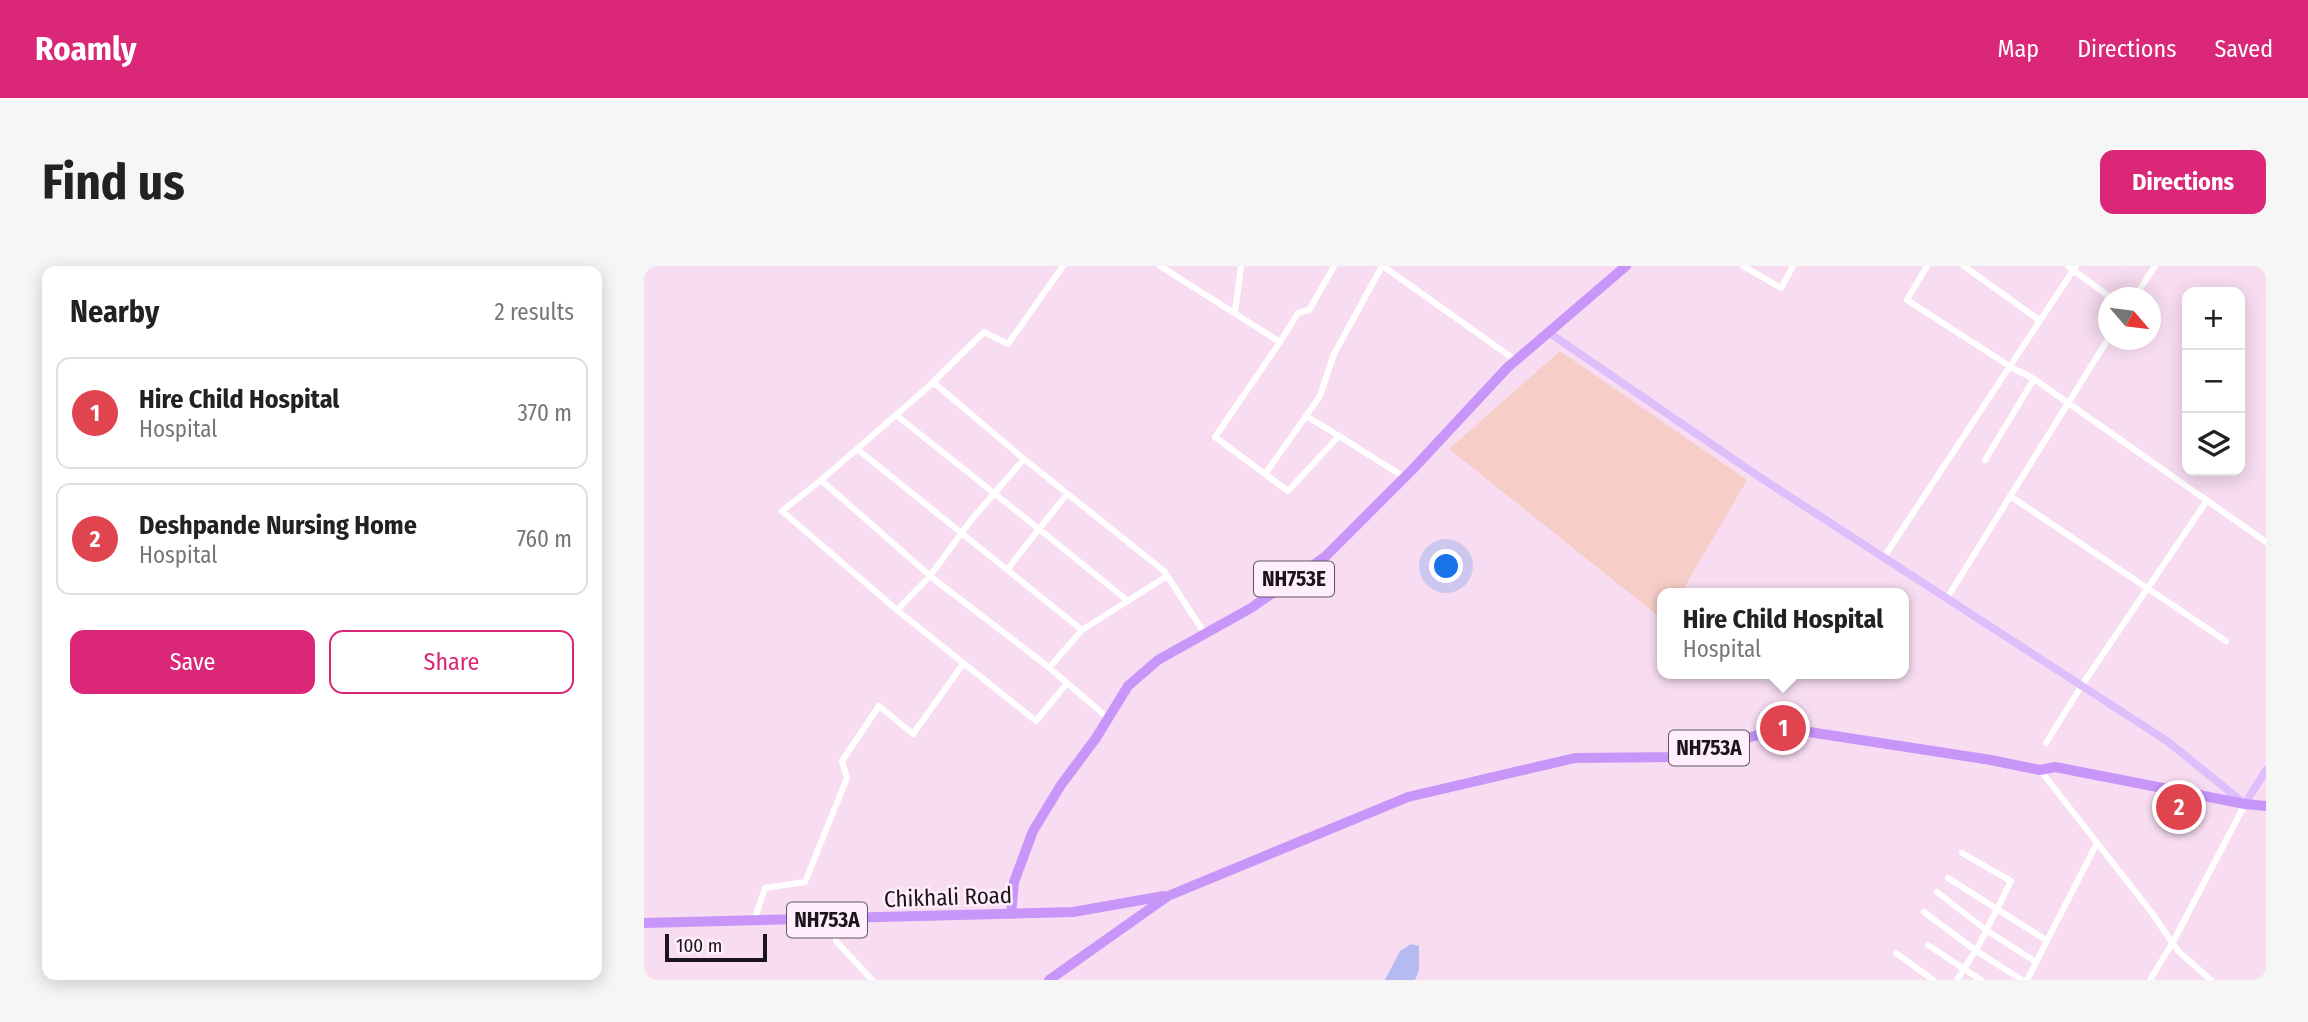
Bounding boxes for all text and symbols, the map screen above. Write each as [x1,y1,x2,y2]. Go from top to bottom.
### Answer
text: Roamly [35,29,136,69]
text: Map [1998,35,2039,63]
text: Directions [2077,35,2176,63]
text: Saved [2214,35,2273,63]
button: Directions [2100,150,2266,214]
text: Find us [42,153,185,212]
north arrow [2098,287,2161,350]
map controls [2182,287,2245,476]
button: + [2182,287,2245,350]
text: Nearby [70,294,159,330]
text: 2 results [494,298,574,326]
button: − [2182,350,2245,413]
text: Hire Child Hospital [139,384,339,415]
text: 1 [90,399,100,427]
text: 370 m [518,399,572,427]
button: layers [2182,413,2245,476]
text: Hospital [139,415,217,443]
text: Deshpande Nursing Home [139,510,417,541]
text: 2 [90,525,100,553]
text: 760 m [517,525,572,553]
text: Hospital [139,541,217,569]
your location [1429,549,1463,583]
road number: NH753E [1254,562,1334,596]
popup [1657,588,1909,679]
text: Hire Child Hospital [1683,604,1883,635]
button: Save [70,630,315,694]
button: Share [329,630,574,694]
text: Hospital [1683,635,1761,663]
pin: 1 [1760,702,1806,754]
road number: NH753A [1669,730,1749,766]
pin: 2 [2156,781,2202,833]
street label: Chikhali Road [883,881,1013,913]
road number: NH753A [787,902,867,938]
scale bar [665,931,766,963]
text: 100 m [676,934,722,957]

